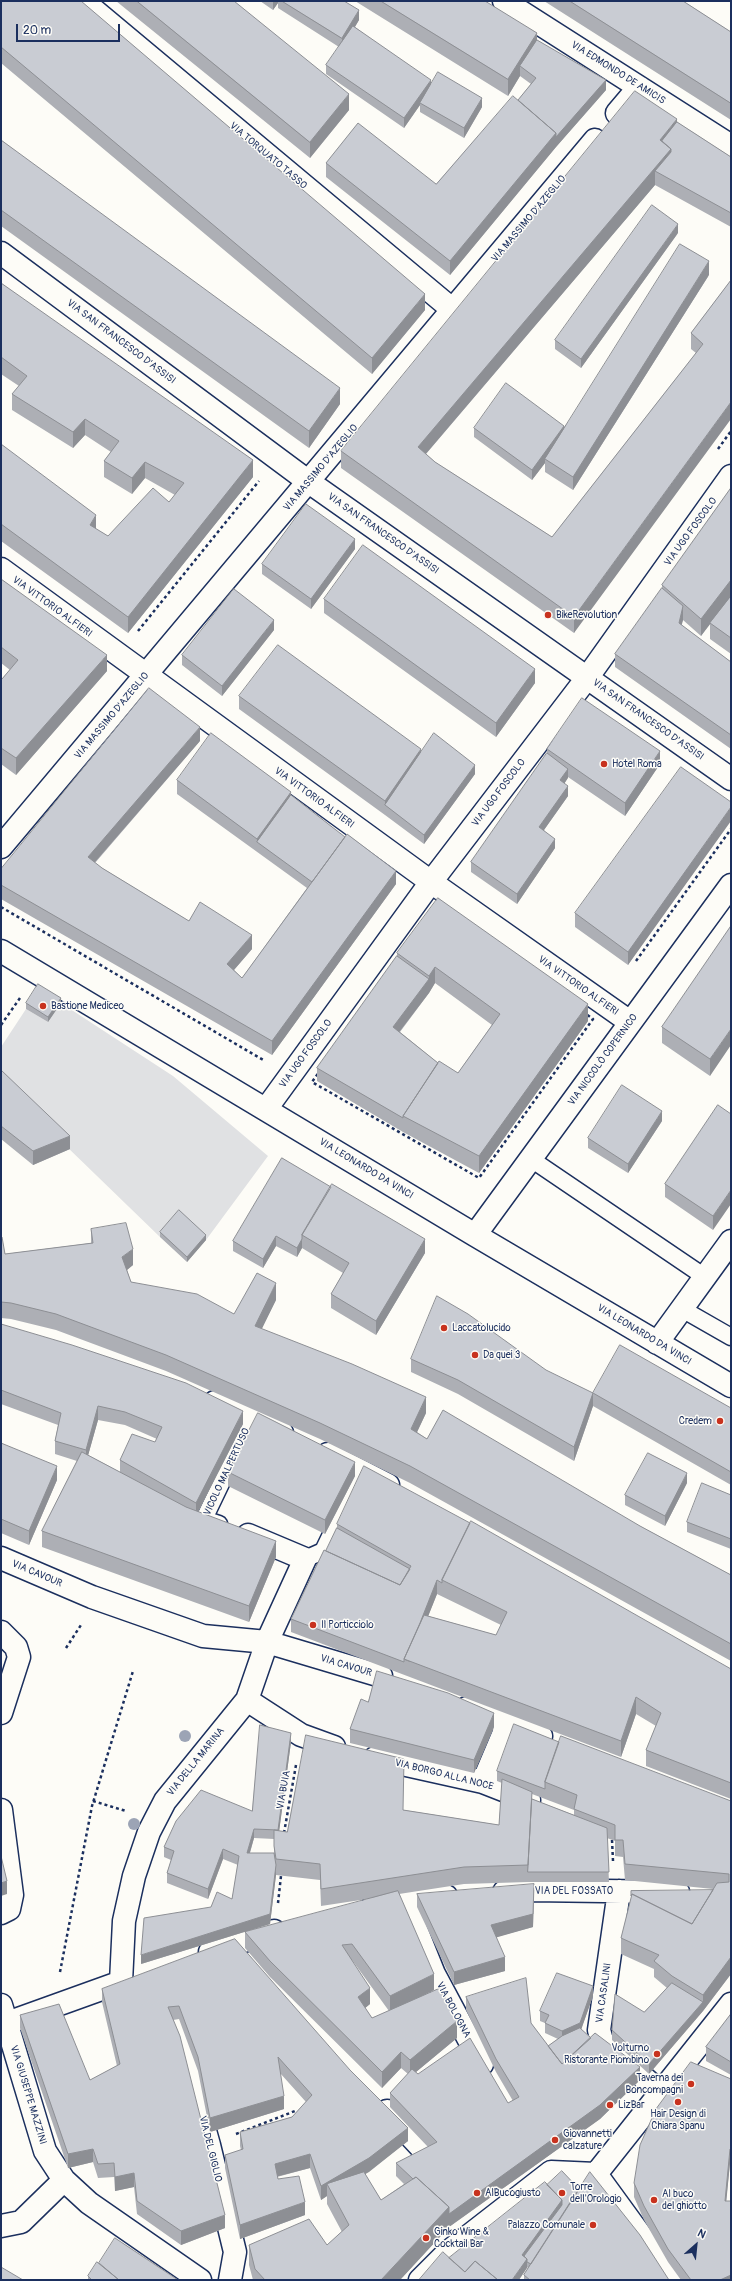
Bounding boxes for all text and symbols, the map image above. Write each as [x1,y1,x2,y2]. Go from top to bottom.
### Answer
scale bar [18,16,122,42]
text: 20 m [23,23,51,38]
street label: VIA EDMONDO DE AMICIS [569,39,667,107]
street label: VIA TORQUATO TASSO [227,120,309,192]
street label: VIA MASSIMO D'AZEGLIO [489,173,569,265]
street label: VIA SAN FRANCESCO D'ASSISI [64,297,178,387]
street label: VIA MASSIMO D'AZEGLIO [281,422,361,514]
street label: VIA SAN FRANCESCO D'ASSISI [325,491,441,577]
street label: VIA UGO FOSCOLO [662,495,720,569]
street label: VIA VITTORIO ALFIERI [10,574,94,640]
place label: BikeRevolution [556,609,617,621]
marker: BikeRevolution [543,610,553,620]
street label: VIA MASSIMO D'AZEGLIO [72,670,152,762]
street label: VIA SAN FRANCESCO D'ASSISI [590,677,706,763]
street label: VIA UGO FOSCOLO [470,757,528,829]
place label: Hotel Roma [612,758,662,770]
marker: Hotel Roma [599,759,609,769]
street label: VIA VITTORIO ALFIERI [272,765,356,831]
street label: VIA VITTORIO ALFIERI [535,954,621,1018]
place label: Bastione Mediceo [51,1000,124,1012]
marker: Bastione Mediceo [38,1001,48,1011]
street label: VIA NICCOLÒ COPERNICO [566,1012,640,1108]
street label: VIA UGO FOSCOLO [277,1017,335,1091]
street label: VIA LEONARDO DA VINCI [317,1136,415,1202]
street label: VIA LEONARDO DA VINCI [595,1302,693,1368]
place label: Laccatolucido [452,1322,511,1334]
marker: Laccatolucido [439,1323,449,1333]
place label: Da quei 3 [483,1349,520,1361]
marker: Da quei 3 [470,1350,480,1360]
place label: Credem [679,1415,712,1427]
marker: Credem [715,1416,725,1426]
street label: VICOLO MALPERTUSO [201,1426,253,1518]
street label: VIA CAVOUR [10,1558,64,1590]
place label: Il Porticciolo [321,1619,374,1631]
marker: Il Porticciolo [308,1620,318,1630]
street label: VIA CAVOUR [319,1652,373,1680]
street label: VIA DELLA MARINA [165,1725,227,1799]
street label: VIA BORGO ALLA NOCE [393,1757,495,1793]
street label: VIA BUIA [275,1770,293,1810]
street label: VIA DEL FOSSATO [535,1885,613,1897]
street label: VIA CASALINI [594,1962,614,2024]
street label: VIA BOLOGNA [433,1980,473,2040]
place label: Volturno Ristorante Piombino [564,2042,649,2066]
street label: VIA GIUSEPPE MAZZINI [7,2044,49,2146]
marker: Volturno Ristorante Piombino [652,2049,662,2059]
place label: Taverna dei Boncompagni [626,2072,683,2096]
marker: Taverna dei Boncompagni [686,2079,696,2089]
marker: Hair Design di Chiara Spanu [673,2097,683,2107]
place label: LizBar [618,2099,645,2111]
marker: LizBar [605,2100,615,2110]
place label: Hair Design di Chiara Spanu [650,2108,706,2132]
street label: VIA DEL GIGLIO [196,2115,224,2183]
place label: Giovannetti calzature [563,2128,612,2152]
marker: Giovannetti calzature [550,2135,560,2145]
place label: Torre dell'Orologio [570,2181,622,2204]
place label: AlBucogiusto [485,2187,541,2199]
marker: AlBucogiusto [472,2188,482,2198]
marker: Torre dell'Orologio [557,2188,567,2198]
place label: Al buco del ghiotto [662,2188,707,2212]
marker: Al buco del ghiotto [649,2195,659,2205]
place label: Palazzo Comunale [507,2219,585,2231]
marker: Palazzo Comunale [588,2220,598,2230]
north arrow [676,2225,716,2265]
place label: Ginko Wine & Cocktail Bar [434,2226,489,2250]
text: N [695,2226,708,2241]
marker: Ginko Wine & Cocktail Bar [421,2233,431,2243]

